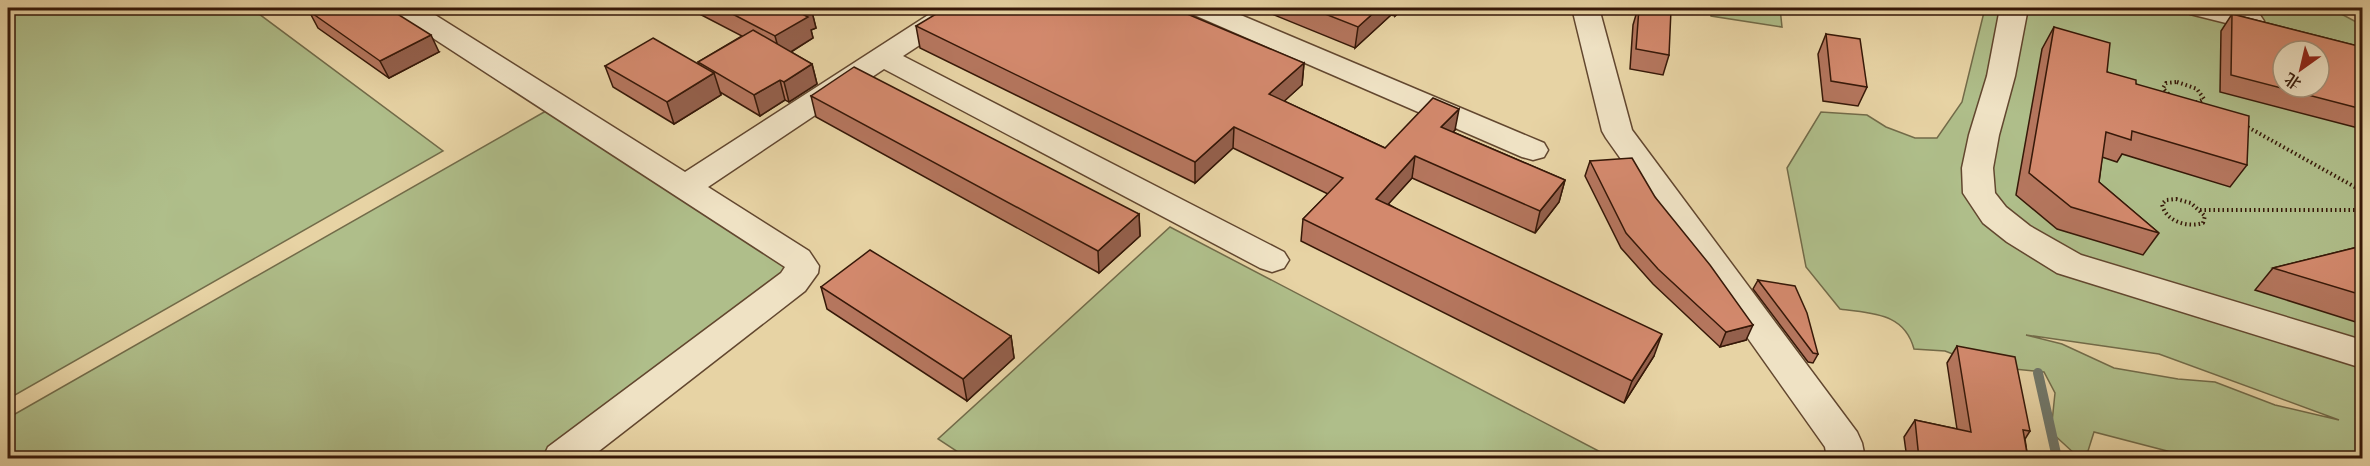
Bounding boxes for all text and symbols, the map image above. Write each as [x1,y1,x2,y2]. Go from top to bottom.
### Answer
north arrow [2271,39,2331,99]
text: 北 [2279,67,2306,96]

